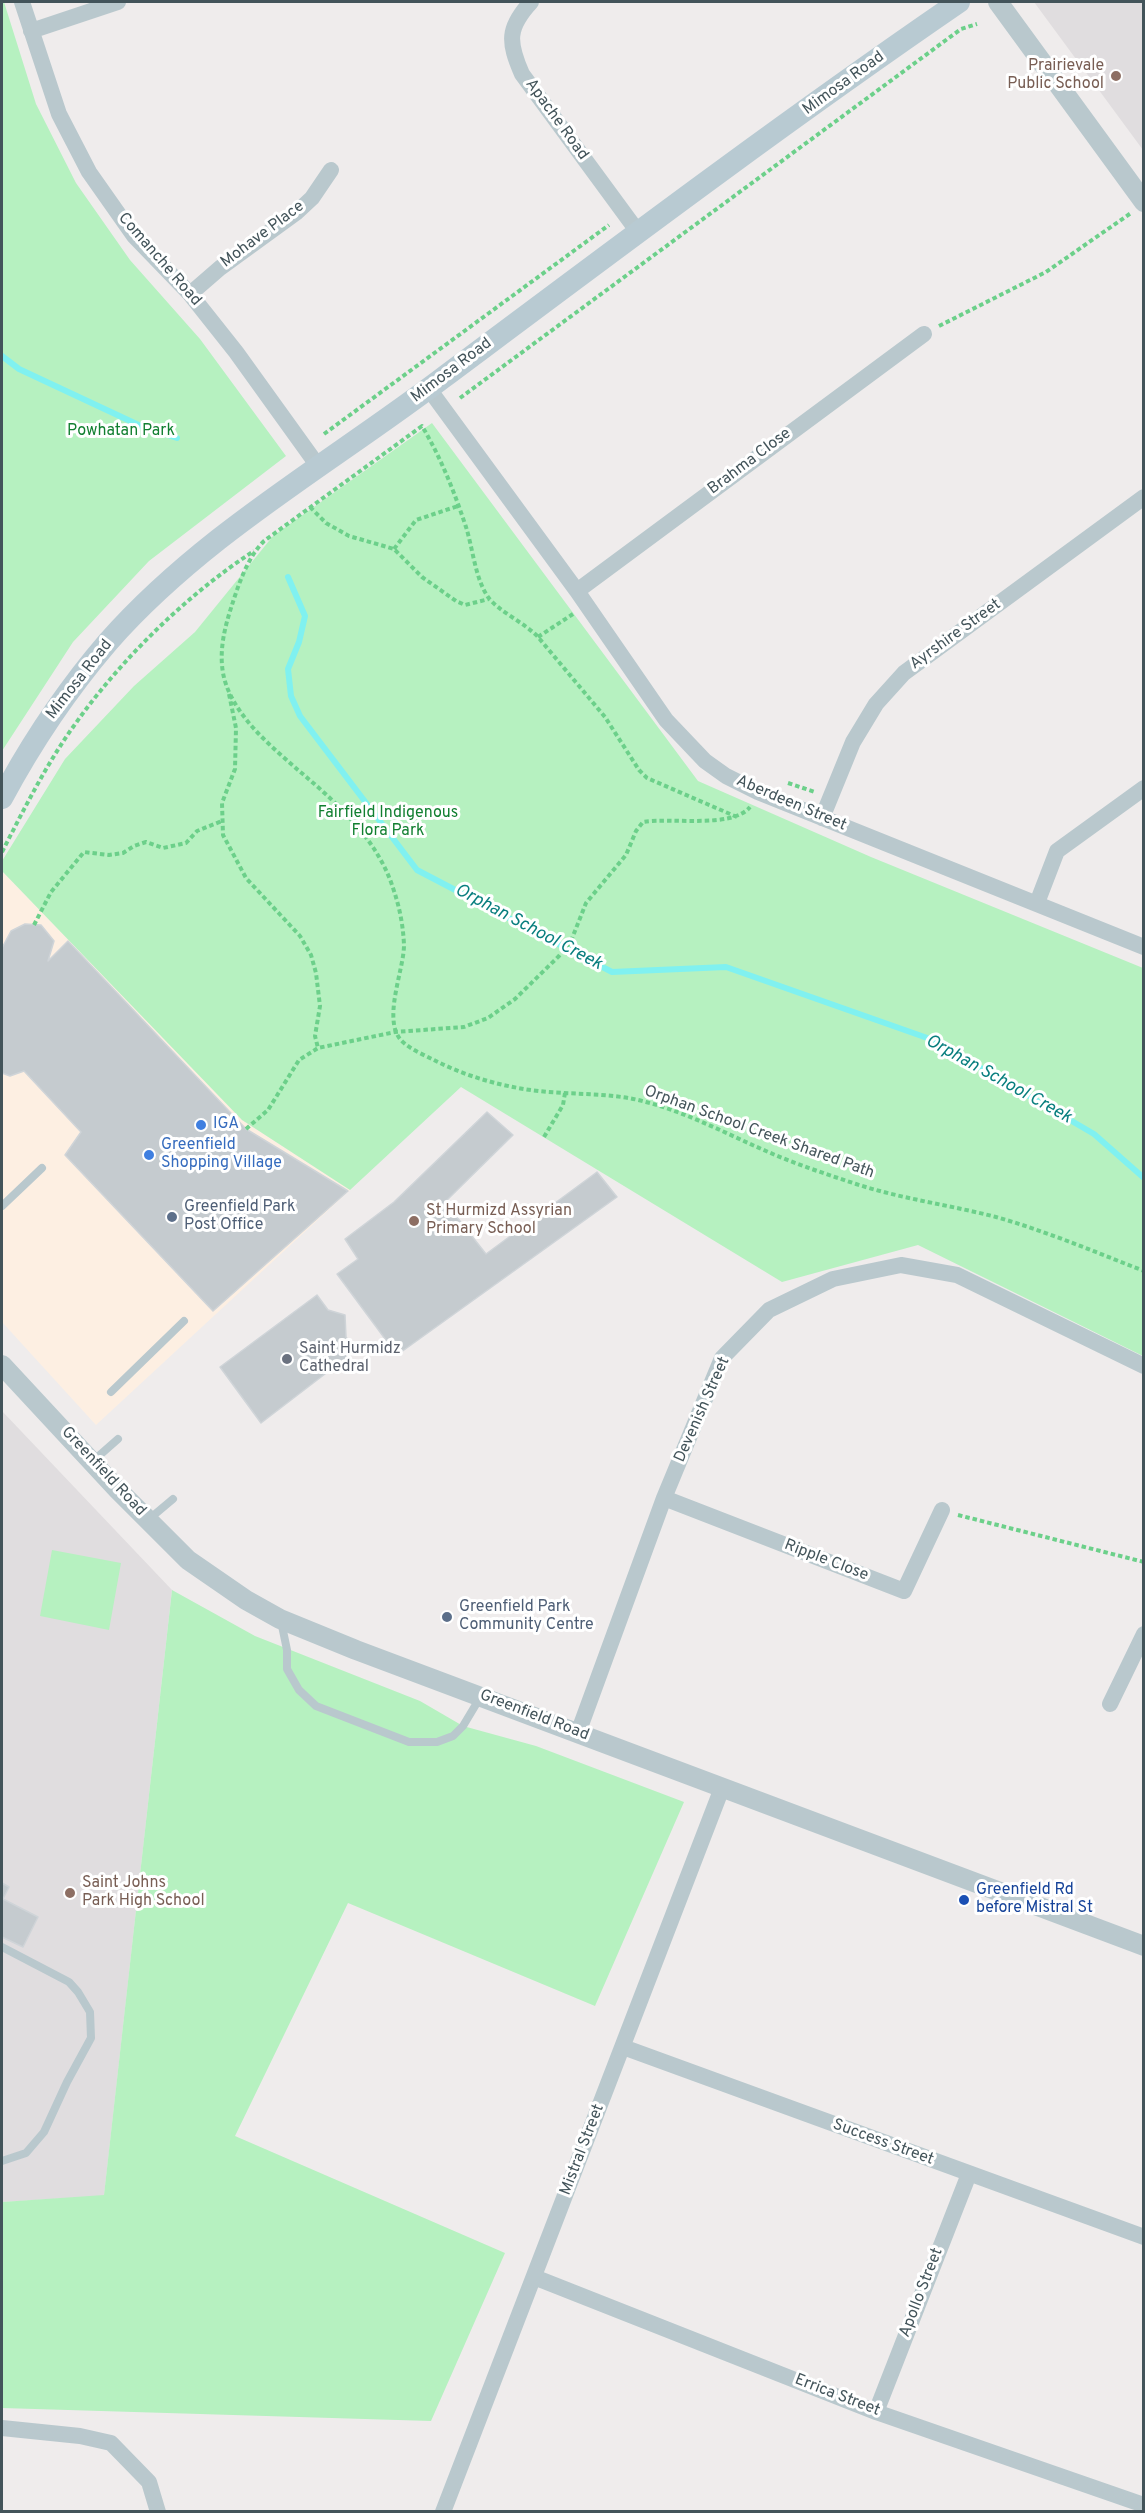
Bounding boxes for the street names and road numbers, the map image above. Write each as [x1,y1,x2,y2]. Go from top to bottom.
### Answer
street label: Mimosa Road [800,48,888,120]
street label: Apache Road [520,76,592,164]
street label: Mohave Place [218,197,308,273]
street label: Comanche Road [113,209,205,311]
street label: Mimosa Road [408,334,496,408]
street label: Brahma Close [705,425,795,499]
street label: Ayrshire Street [907,596,1005,674]
street label: Mimosa Road [43,636,117,724]
street label: Aberdeen Street [733,772,849,836]
street label: Orphan School Creek Shared Path [641,1082,877,1184]
street label: Devenish Street [671,1354,735,1466]
street label: Greenfield Road [57,1423,149,1521]
street label: Ripple Close [781,1536,871,1586]
street label: Greenfield Road [477,1686,591,1746]
street label: Mistral Street [557,2102,609,2198]
street label: Success Street [830,2116,936,2170]
street label: Apollo Street [896,2246,948,2340]
street label: Errica Street [792,2371,882,2421]

